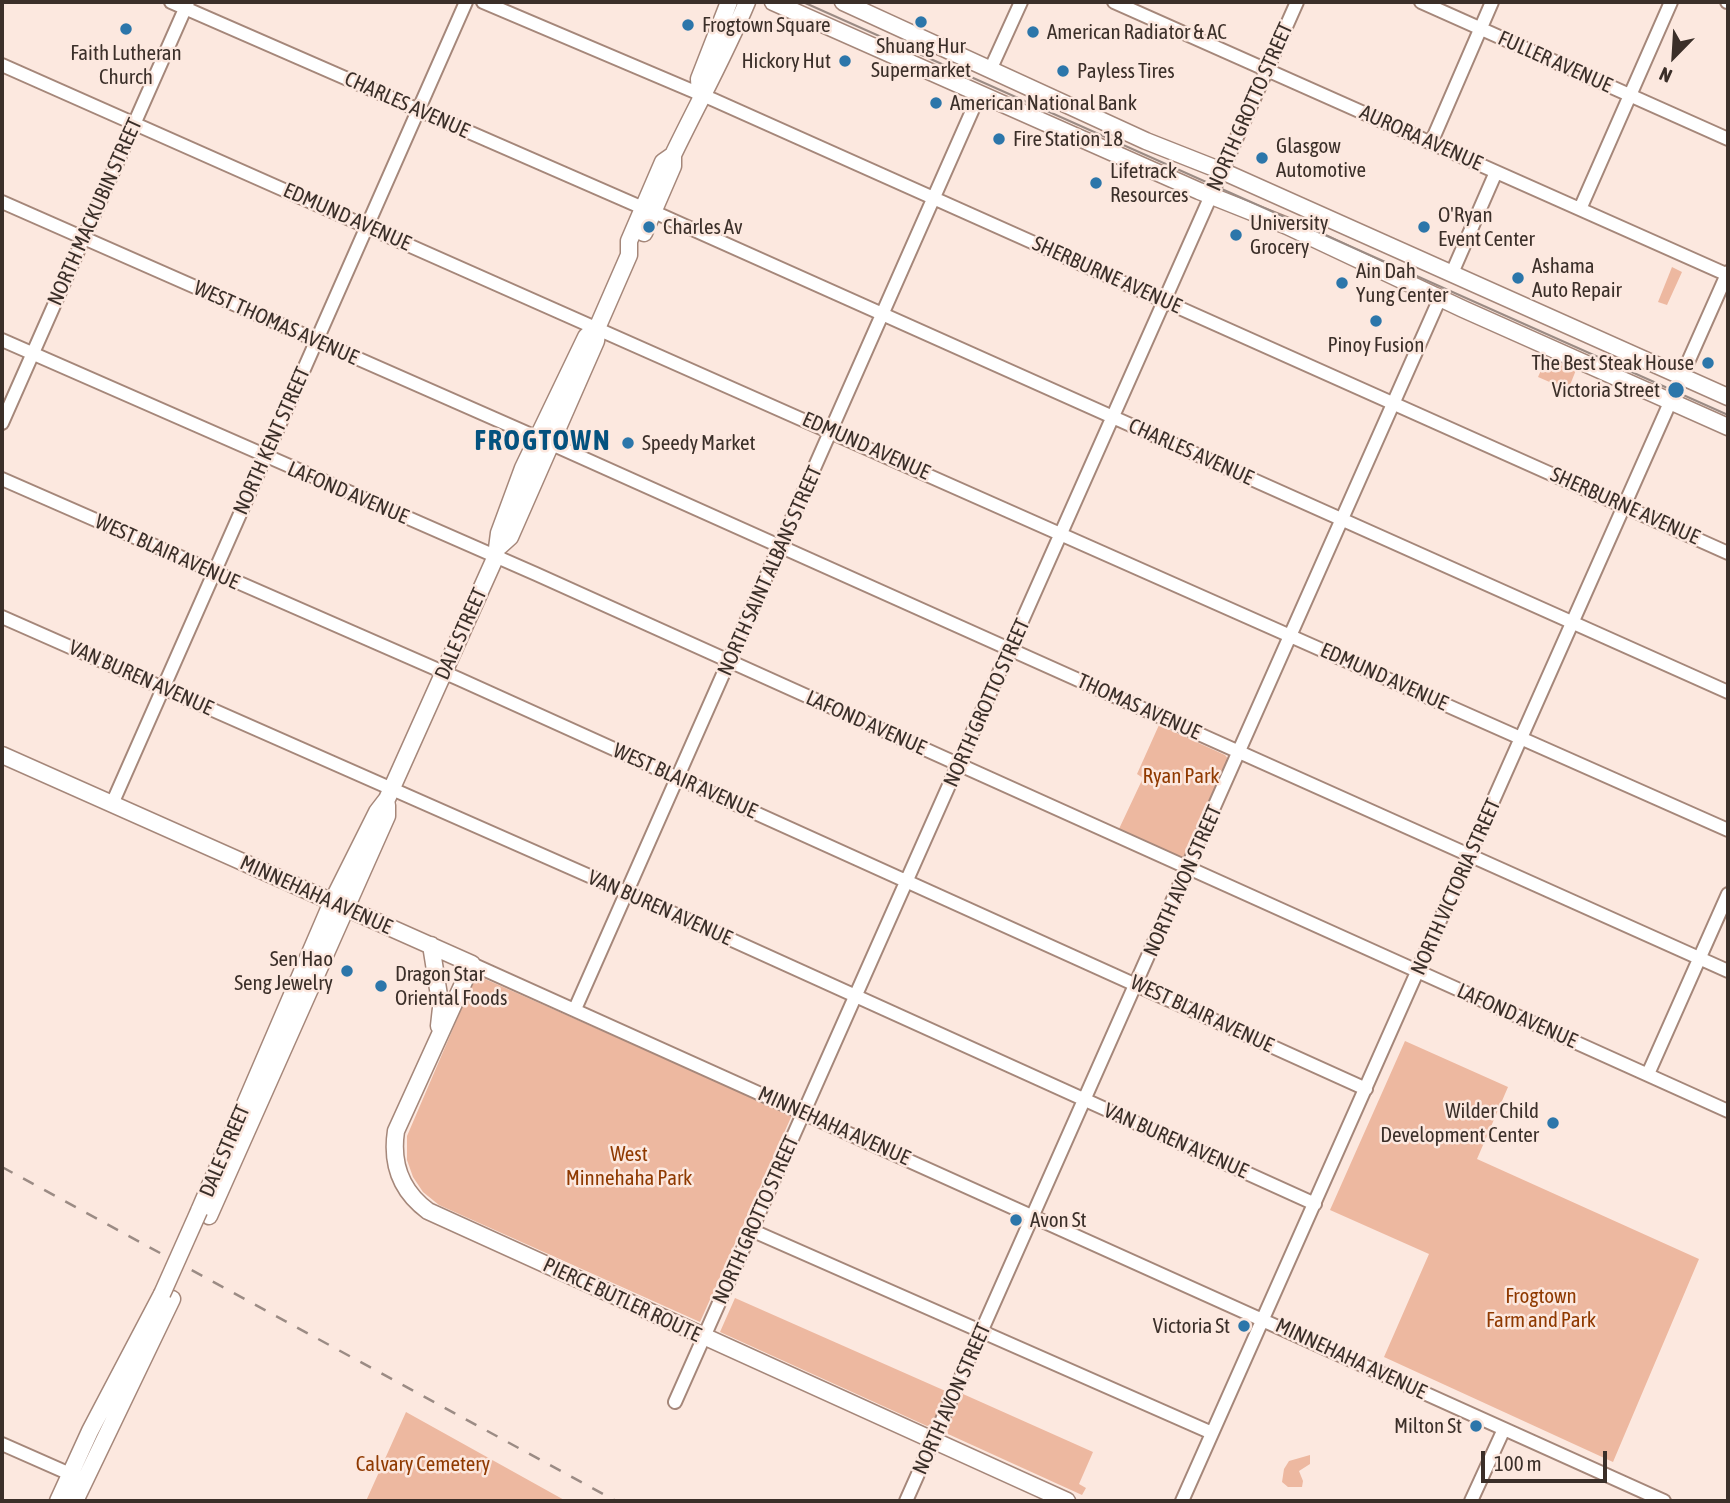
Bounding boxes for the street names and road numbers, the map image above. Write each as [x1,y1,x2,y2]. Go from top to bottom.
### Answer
street label: NORTH GROTTO STREET [1202,19,1298,195]
street label: FULLER AVENUE [1494,26,1616,98]
street label: CHARLES AVENUE [341,66,473,144]
street label: AURORA AVENUE [1356,100,1486,176]
street label: NORTH MACKUBIN STREET [42,115,148,309]
street label: EDMUND AVENUE [279,178,415,256]
street label: SHERBURNE AVENUE [1029,231,1185,319]
street label: WEST THOMAS AVENUE [190,275,362,371]
street label: NORTH KENT STREET [228,363,316,519]
street label: EDMUND AVENUE [798,407,934,485]
street label: CHARLES AVENUE [1125,413,1257,491]
street label: LAFOND AVENUE [284,456,412,530]
street label: NORTH SAINT ALBANS STREET [712,462,828,680]
street label: SHERBURNE AVENUE [1547,462,1703,550]
street label: WEST BLAIR AVENUE [91,509,243,595]
street label: DALE STREET [430,584,492,684]
street label: NORTH GROTTO STREET [939,615,1035,791]
street label: VAN BUREN AVENUE [65,635,217,721]
street label: EDMUND AVENUE [1316,638,1452,716]
street label: THOMAS AVENUE [1073,669,1205,745]
street label: LAFOND AVENUE [802,685,930,761]
street label: WEST BLAIR AVENUE [609,738,761,824]
street label: NORTH VICTORIA STREET [1406,795,1506,979]
street label: NORTH AVON STREET [1138,802,1228,960]
street label: MINNEHAHA AVENUE [236,850,396,940]
street label: VAN BUREN AVENUE [584,865,736,951]
street label: WEST BLAIR AVENUE [1126,970,1278,1058]
street label: LAFOND AVENUE [1453,978,1581,1054]
street label: MINNEHAHA AVENUE [754,1081,914,1171]
street label: VAN BUREN AVENUE [1100,1098,1252,1184]
street label: DALE STREET [194,1101,256,1201]
street label: NORTH GROTTO STREET [708,1132,804,1308]
street label: PIERCE BUTLER ROUTE [539,1252,705,1348]
street label: MINNEHAHA AVENUE [1271,1313,1431,1405]
street label: NORTH AVON STREET [907,1320,997,1478]

